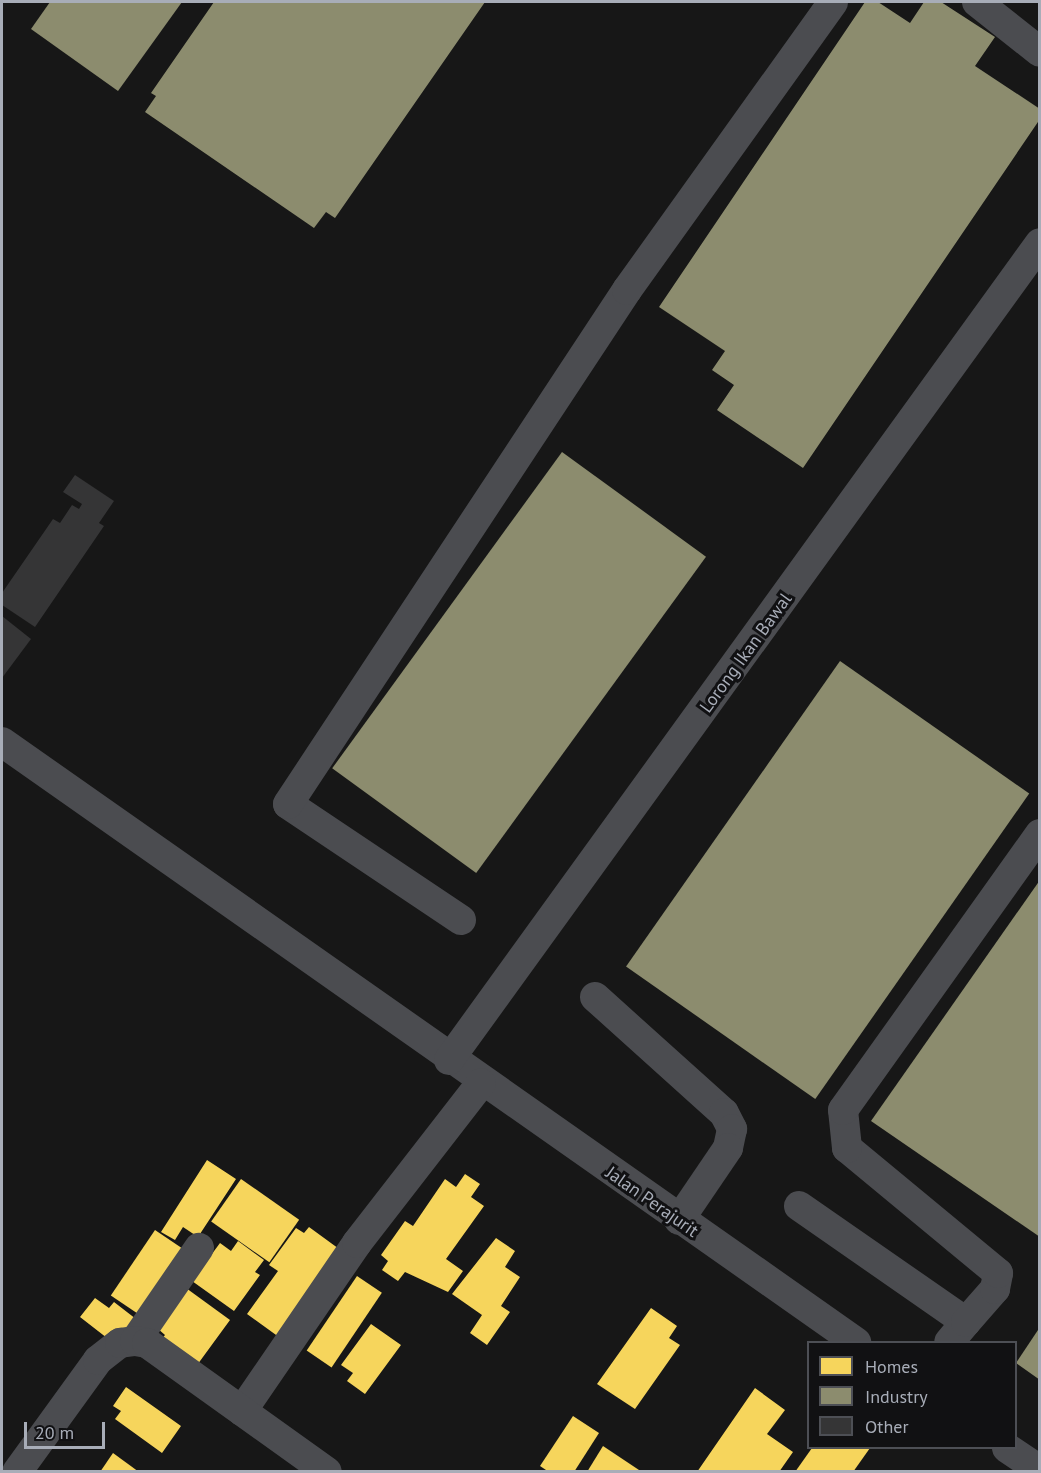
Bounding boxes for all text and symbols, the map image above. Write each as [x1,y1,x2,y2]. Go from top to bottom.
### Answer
street label: Lorong Ikan Bawal [695,589,797,717]
street label: Jalan Perajurit [602,1162,702,1242]
legend [807,1341,1017,1449]
text: Homes [865,1355,918,1378]
text: Industry [865,1385,928,1408]
scale bar [27,1410,108,1448]
text: Other [865,1415,909,1438]
text: 20 m [35,1421,74,1444]

